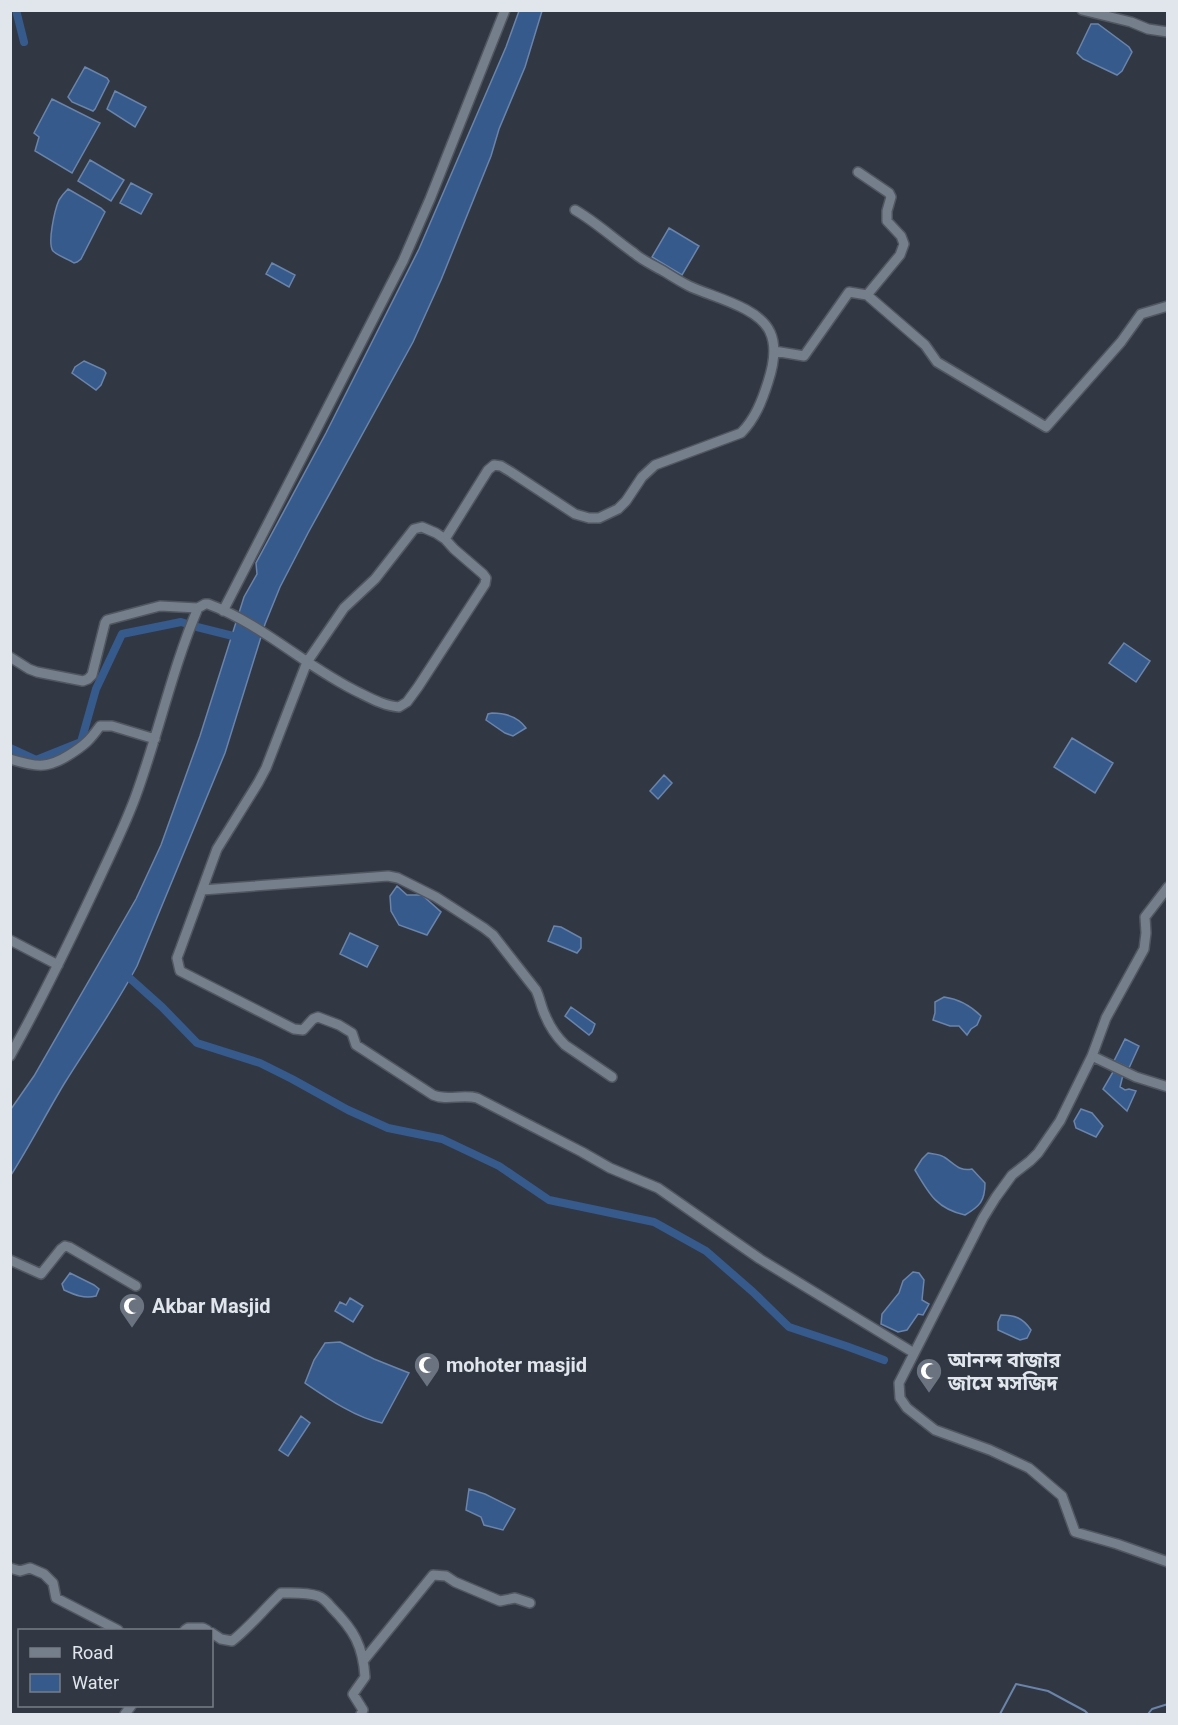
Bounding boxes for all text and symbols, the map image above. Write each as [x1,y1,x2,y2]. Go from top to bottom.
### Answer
mosque icon: Akbar Masjid [117,1291,147,1329]
place label: Akbar Masjid [152,1294,271,1318]
place label: আনন্দ বাজার জামে মসজিদ [947,1348,1061,1395]
mosque icon: mohoter masjid [412,1350,442,1388]
place label: mohoter masjid [446,1353,587,1377]
mosque icon: আনন্দ বাজার জামে মসজিদ [914,1356,944,1394]
legend [18,1629,213,1707]
text: Road [72,1642,113,1663]
text: Water [72,1672,119,1693]

